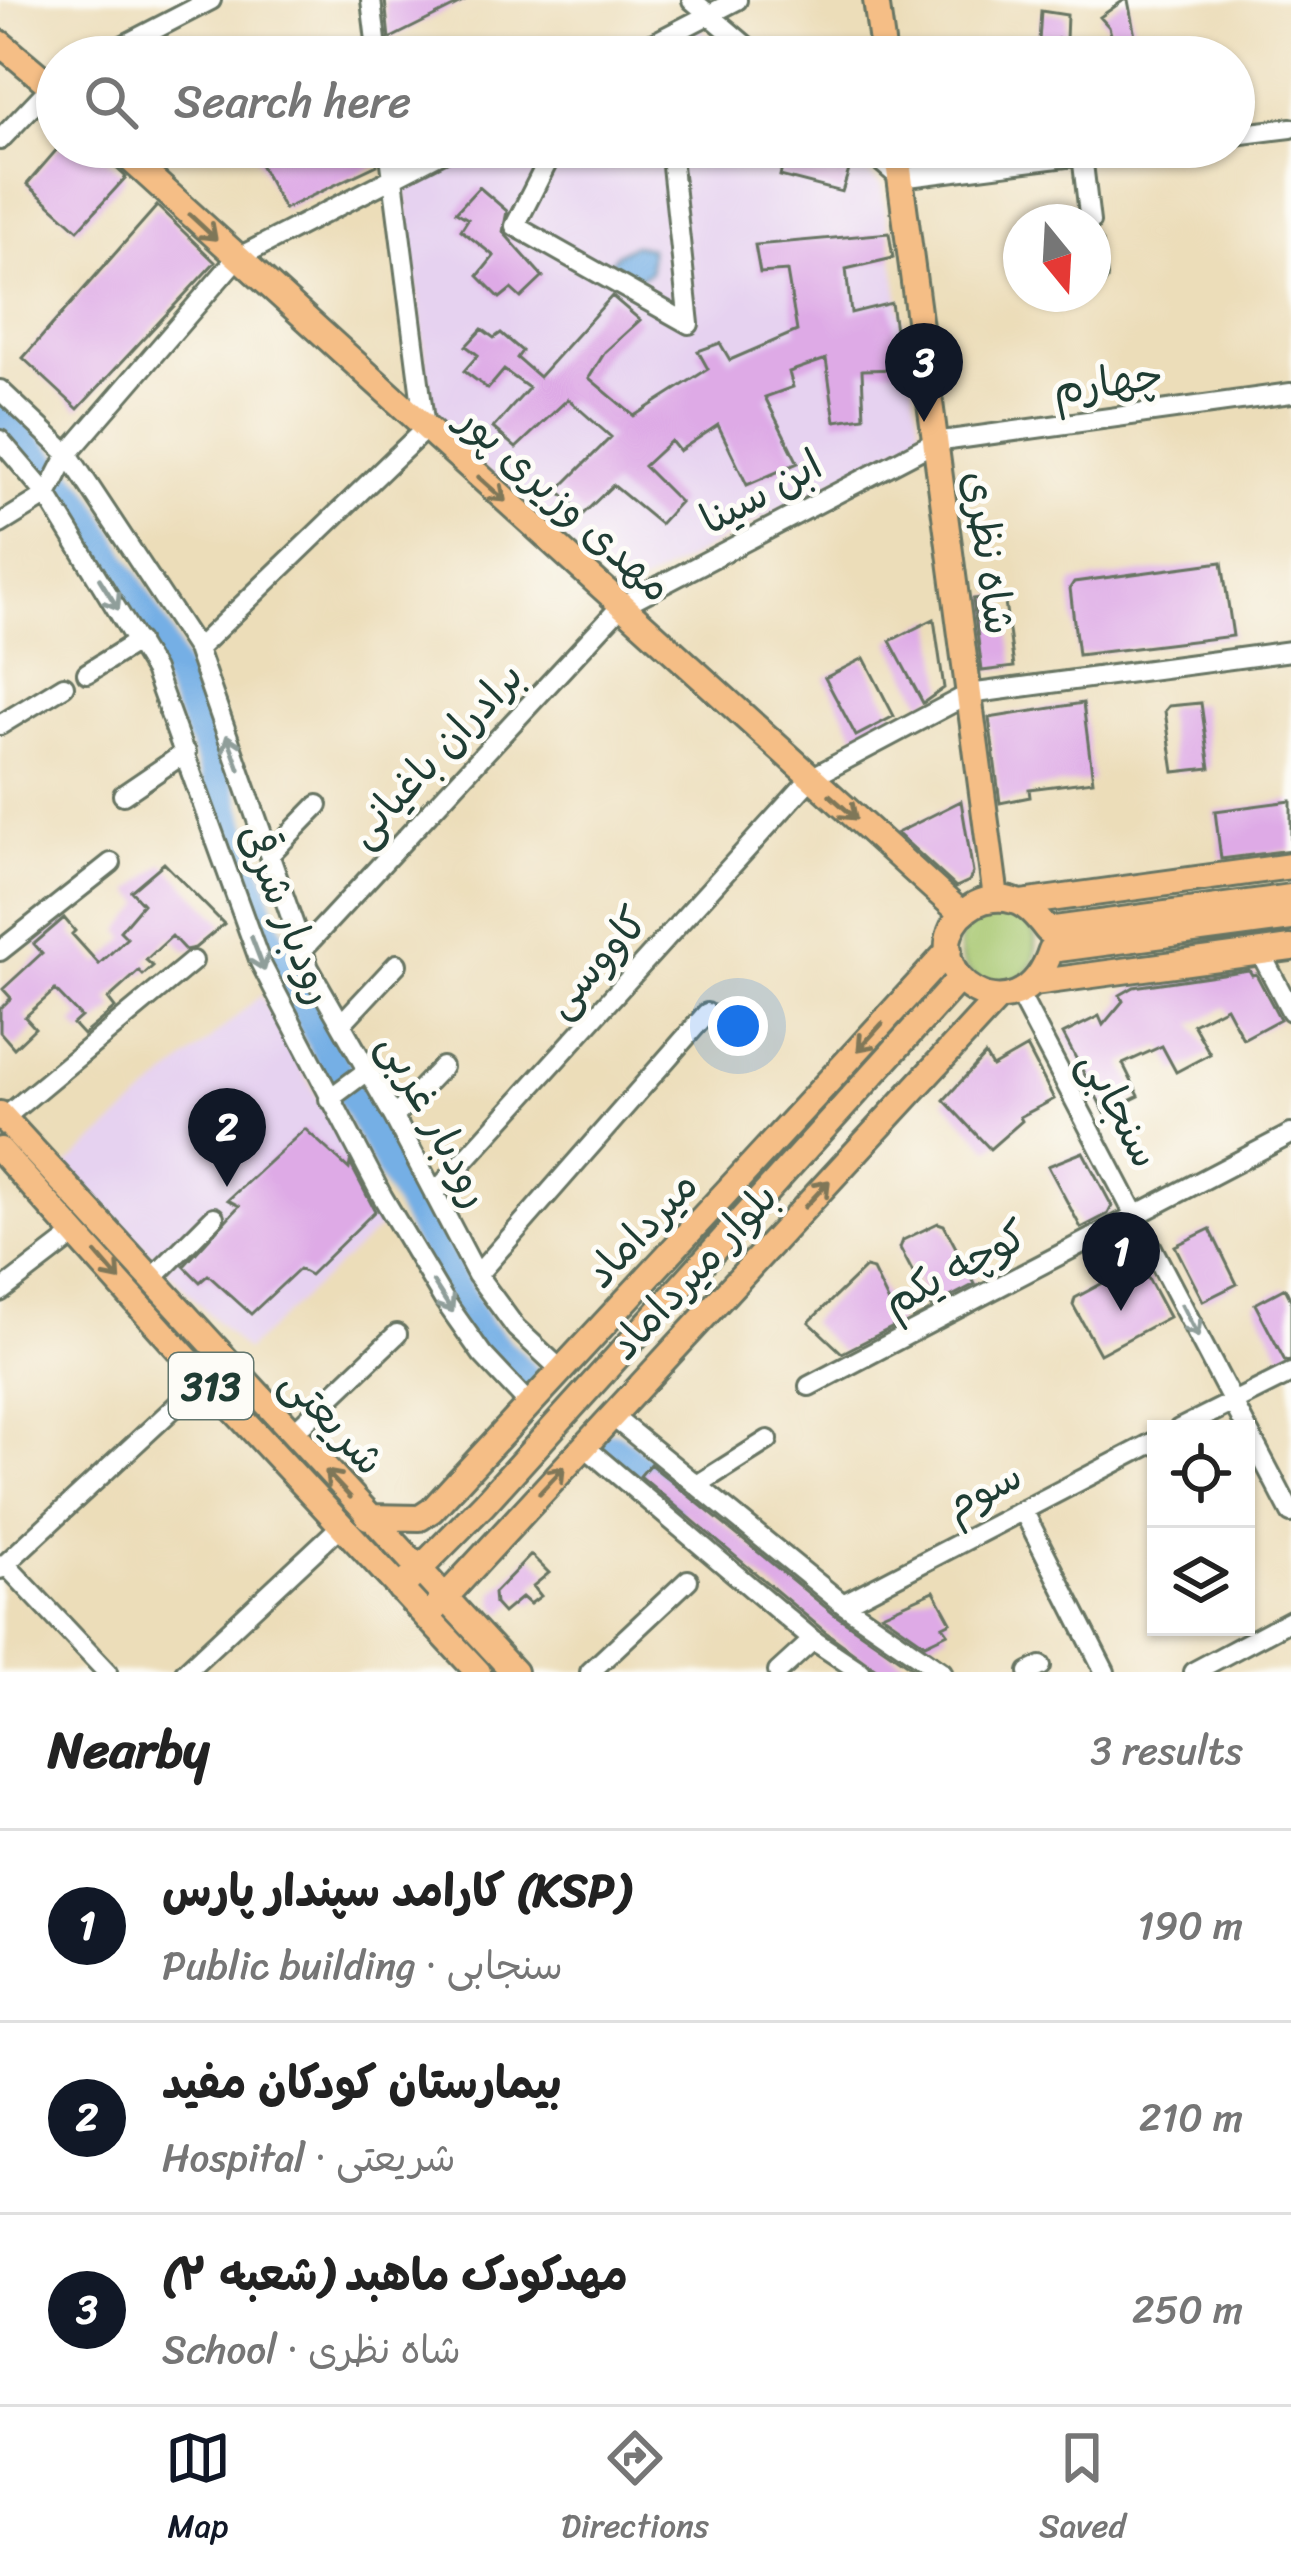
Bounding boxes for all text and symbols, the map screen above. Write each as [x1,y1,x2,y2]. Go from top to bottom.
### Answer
search box [36,36,1255,168]
text: Search here [174,62,411,142]
icon: search [78,69,144,135]
north arrow [1003,204,1111,312]
one-way arrow [188,212,218,240]
pin: 3 [885,323,963,422]
street label: چهارم [1048,338,1168,426]
street label: مهدی وزیری پور [438,383,690,621]
street label: ابن سینا [686,429,836,555]
street label: شاه نظری [941,466,1037,640]
one-way arrow [476,475,506,502]
one-way arrow [97,576,121,610]
street label: برادران باغیانی [328,643,542,865]
one-way arrow [221,734,243,771]
one-way arrow [828,793,858,820]
street label: رودبار شرقی [217,812,357,1016]
street label: کاووسی [525,889,667,1035]
one-way arrow [248,934,270,971]
your location [708,996,768,1056]
street label: رودبار غربی [358,1019,512,1221]
one-way arrow [857,1021,884,1051]
street label: سنجابی [1058,1036,1182,1182]
pin: 2 [188,1088,266,1187]
street label: میرداماد [565,1152,717,1306]
street label: بلوار میرداماد [590,1164,796,1378]
one-way arrow [803,1179,831,1209]
street label: کوچه یکم [869,1199,1041,1337]
pin: 1 [1082,1212,1160,1311]
one-way arrow [94,1251,121,1282]
one-way arrow [430,1279,455,1313]
one-way arrow [1180,1302,1203,1338]
street label: شریعتی [262,1349,404,1493]
road number: 313 [169,1353,253,1419]
map controls [1147,1420,1255,1636]
button: locate [1147,1420,1255,1528]
street label: سوم [931,1439,1035,1541]
one-way arrow [538,1466,566,1495]
one-way arrow [325,1470,352,1500]
button: layers [1147,1528,1255,1636]
text: Nearby [48,1705,209,1795]
text: 3 results [1090,1716,1243,1785]
text: کارامد سپندار پارس (KSP) [162,1851,630,1931]
text: 1 [79,1891,95,1960]
text: 190 m [1138,1891,1243,1960]
text: Public building · سنجابی [162,1931,563,2000]
text: بیمارستان کودکان مفید [162,2043,562,2123]
text: 2 [76,2083,98,2152]
text: 210 m [1139,2083,1243,2152]
text: Hospital · شریعتی [162,2123,456,2192]
text: مهدکودک ماهبد (شعبه ۲) [162,2235,628,2315]
text: 3 [76,2275,98,2344]
text: 250 m [1132,2275,1243,2344]
text: School · شاه نظری [162,2315,461,2384]
tab: Map [165,2425,231,2555]
tab: Directions [561,2425,709,2555]
tab: Saved [1039,2425,1126,2555]

